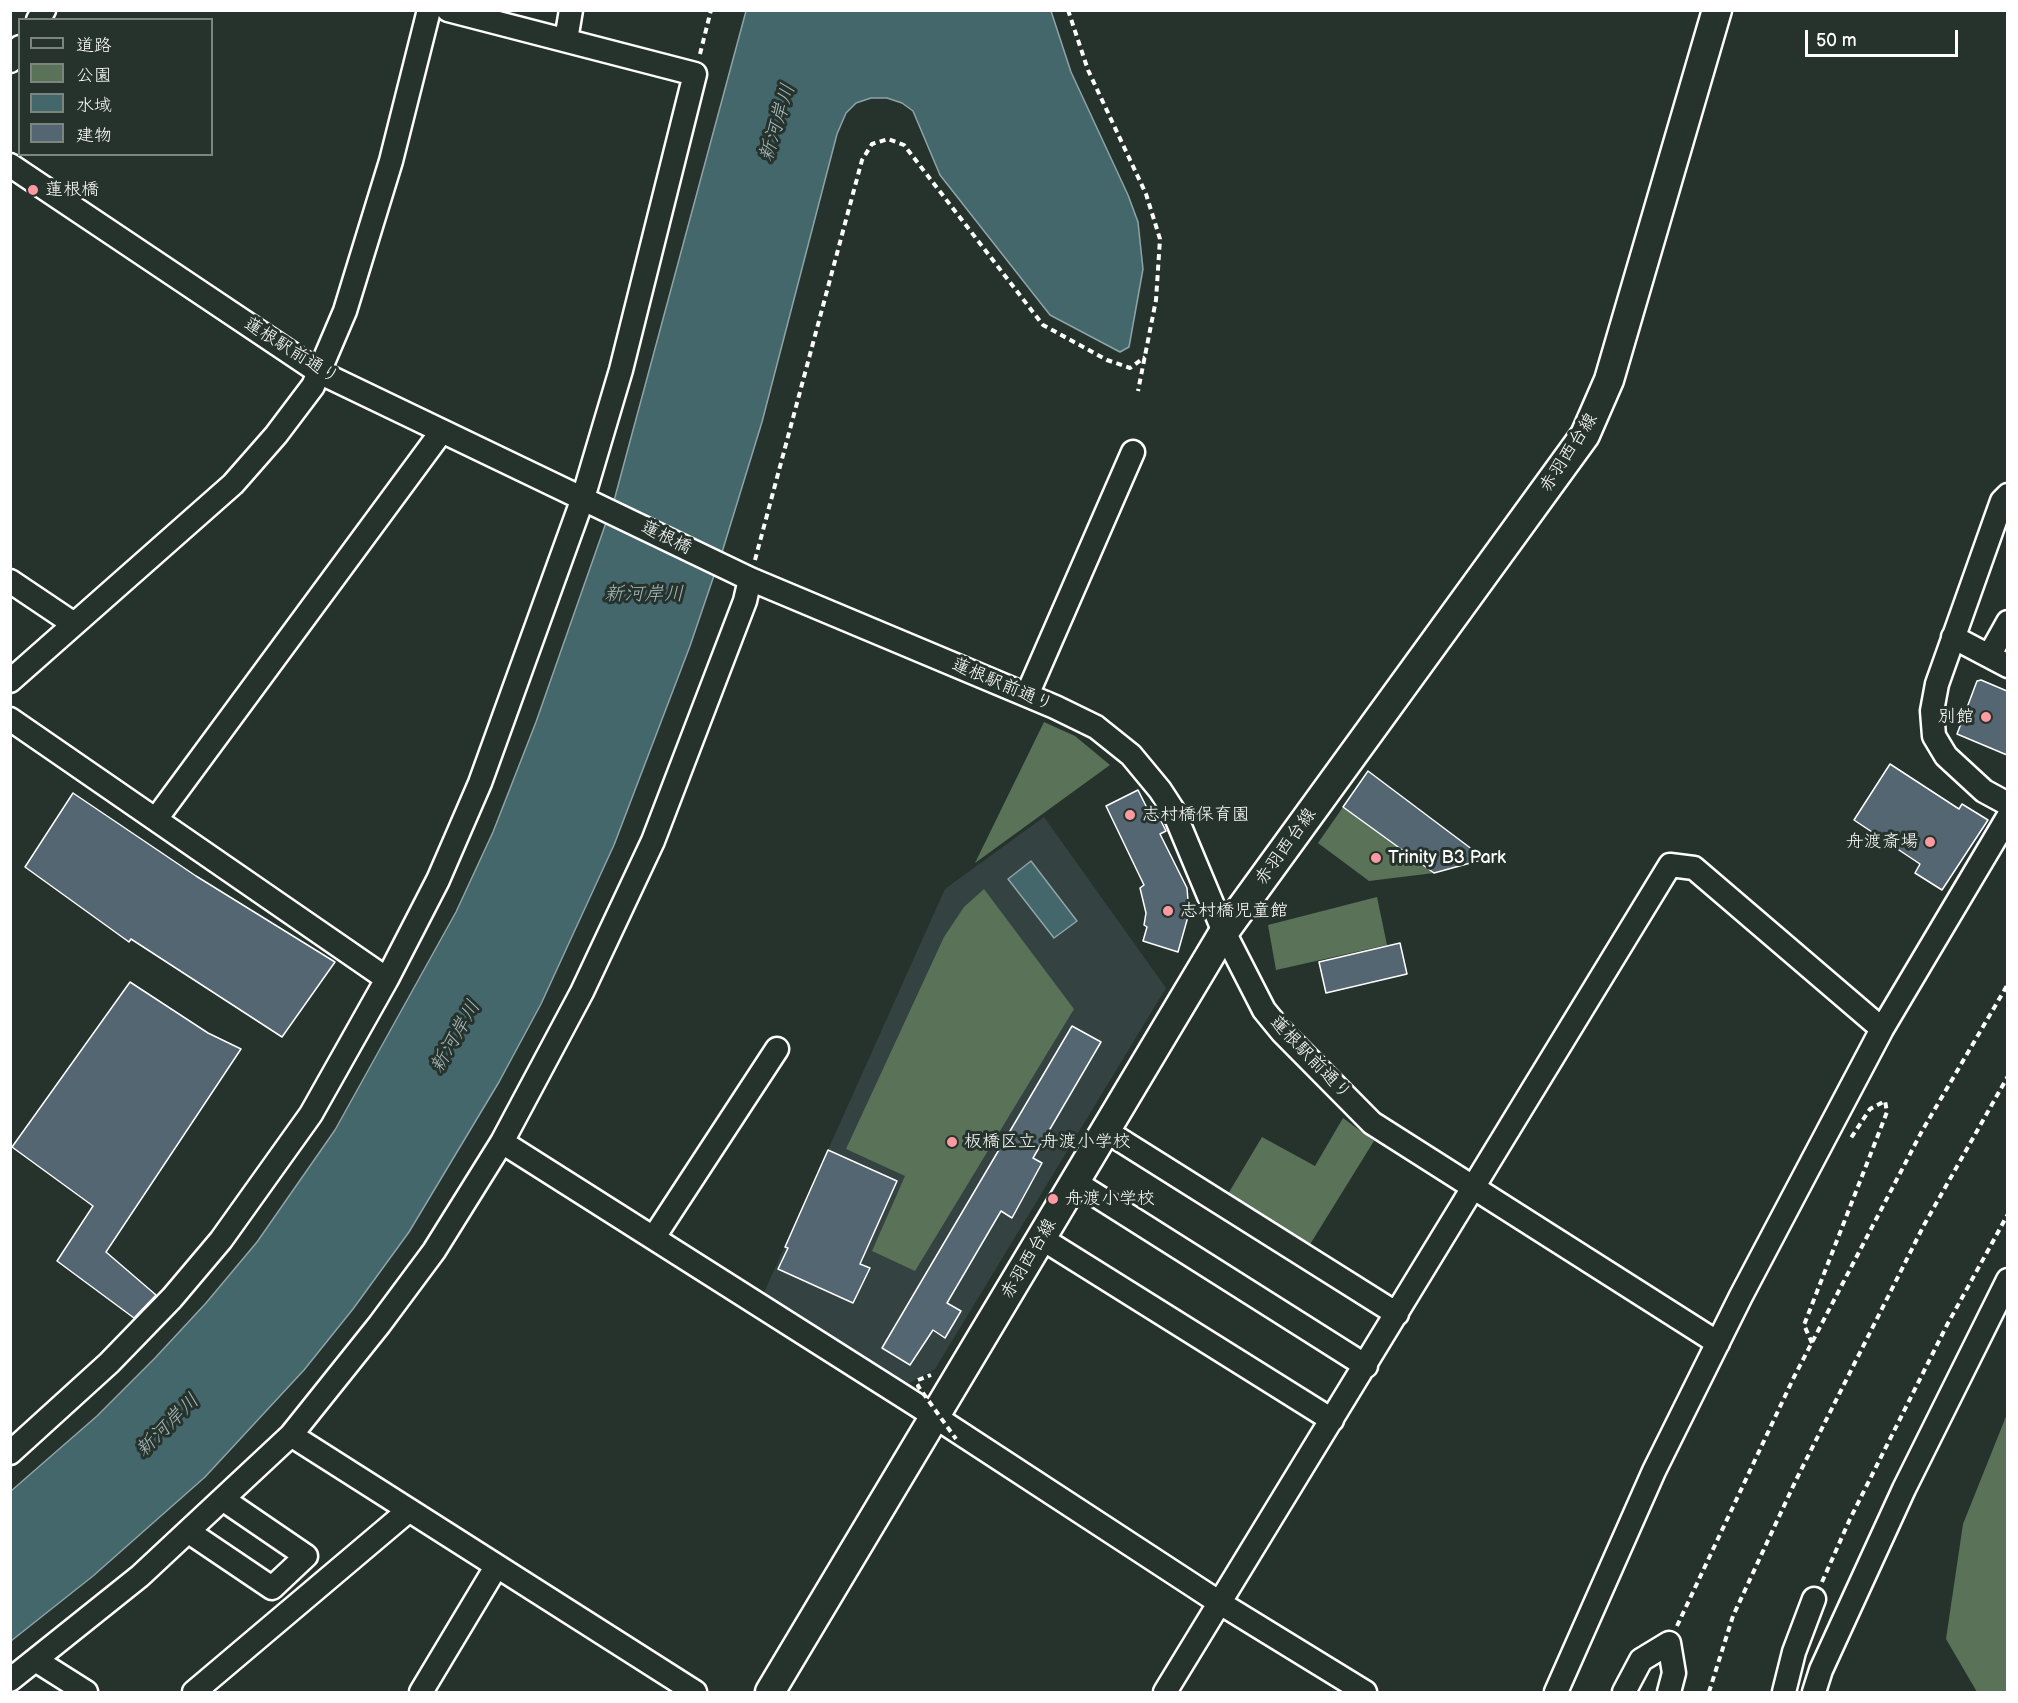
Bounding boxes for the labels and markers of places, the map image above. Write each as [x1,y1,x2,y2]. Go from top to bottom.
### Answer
place label: 蓮根橋 [45,179,99,201]
marker: 蓮根橋 [26,183,40,197]
place label: 別館 [1938,706,1974,728]
marker: 別館 [1979,710,1993,724]
place label: 志村橋保育園 [1142,804,1250,826]
marker: 志村橋保育園 [1123,808,1137,822]
place label: 舟渡斎場 [1846,831,1918,853]
marker: 舟渡斎場 [1923,835,1937,849]
place label: Trinity B3 Park [1388,847,1506,869]
marker: Trinity B3 Park [1369,851,1383,865]
place label: 志村橋児童館 [1180,900,1288,922]
marker: 志村橋児童館 [1161,904,1175,918]
place label: 板橋区立 舟渡小学校 [964,1131,1131,1153]
marker: 板橋区立 舟渡小学校 [945,1135,959,1149]
place label: 舟渡小学校 [1065,1188,1155,1210]
marker: 舟渡小学校 [1046,1192,1060,1206]

